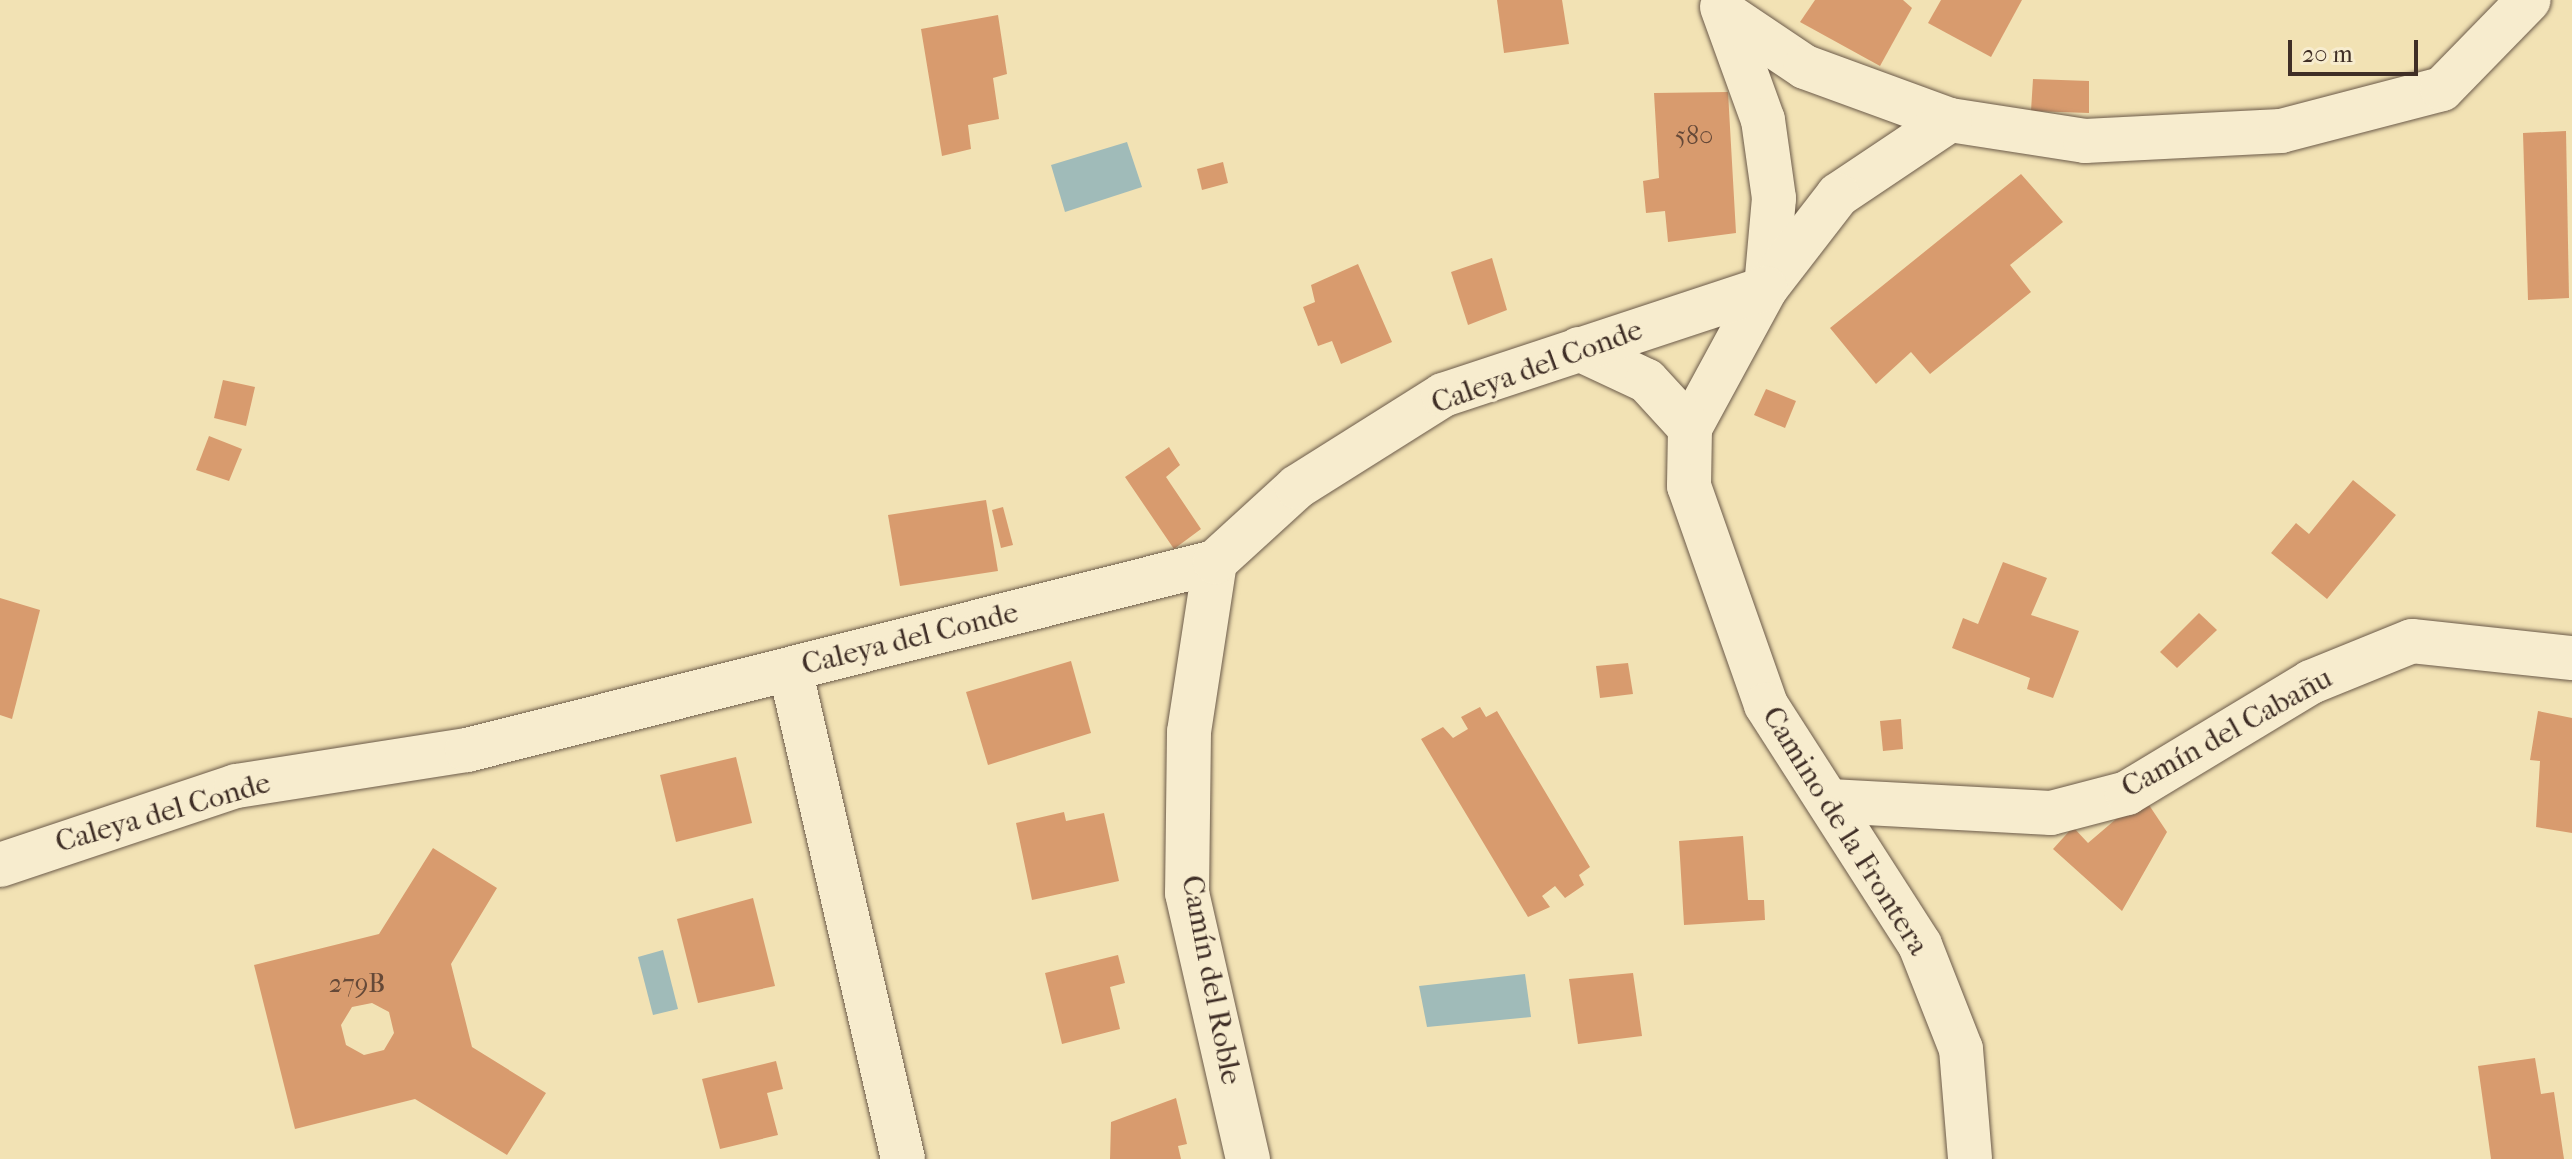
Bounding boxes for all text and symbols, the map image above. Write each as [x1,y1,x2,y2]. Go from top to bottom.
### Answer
scale bar [2292,24,2422,74]
text: 20 m [2302,40,2353,68]
house number: 580 [1675,120,1713,152]
street label: Caleya del Conde [1427,312,1647,422]
street label: Caleya del Conde [798,595,1022,683]
street label: Camín del Cabañu [2115,660,2339,806]
street label: Camino de la Frontera [1754,700,1936,962]
street label: Caleya del Conde [51,765,275,861]
street label: Camín del Roble [1173,872,1249,1088]
house number: 279B [329,968,385,1000]

